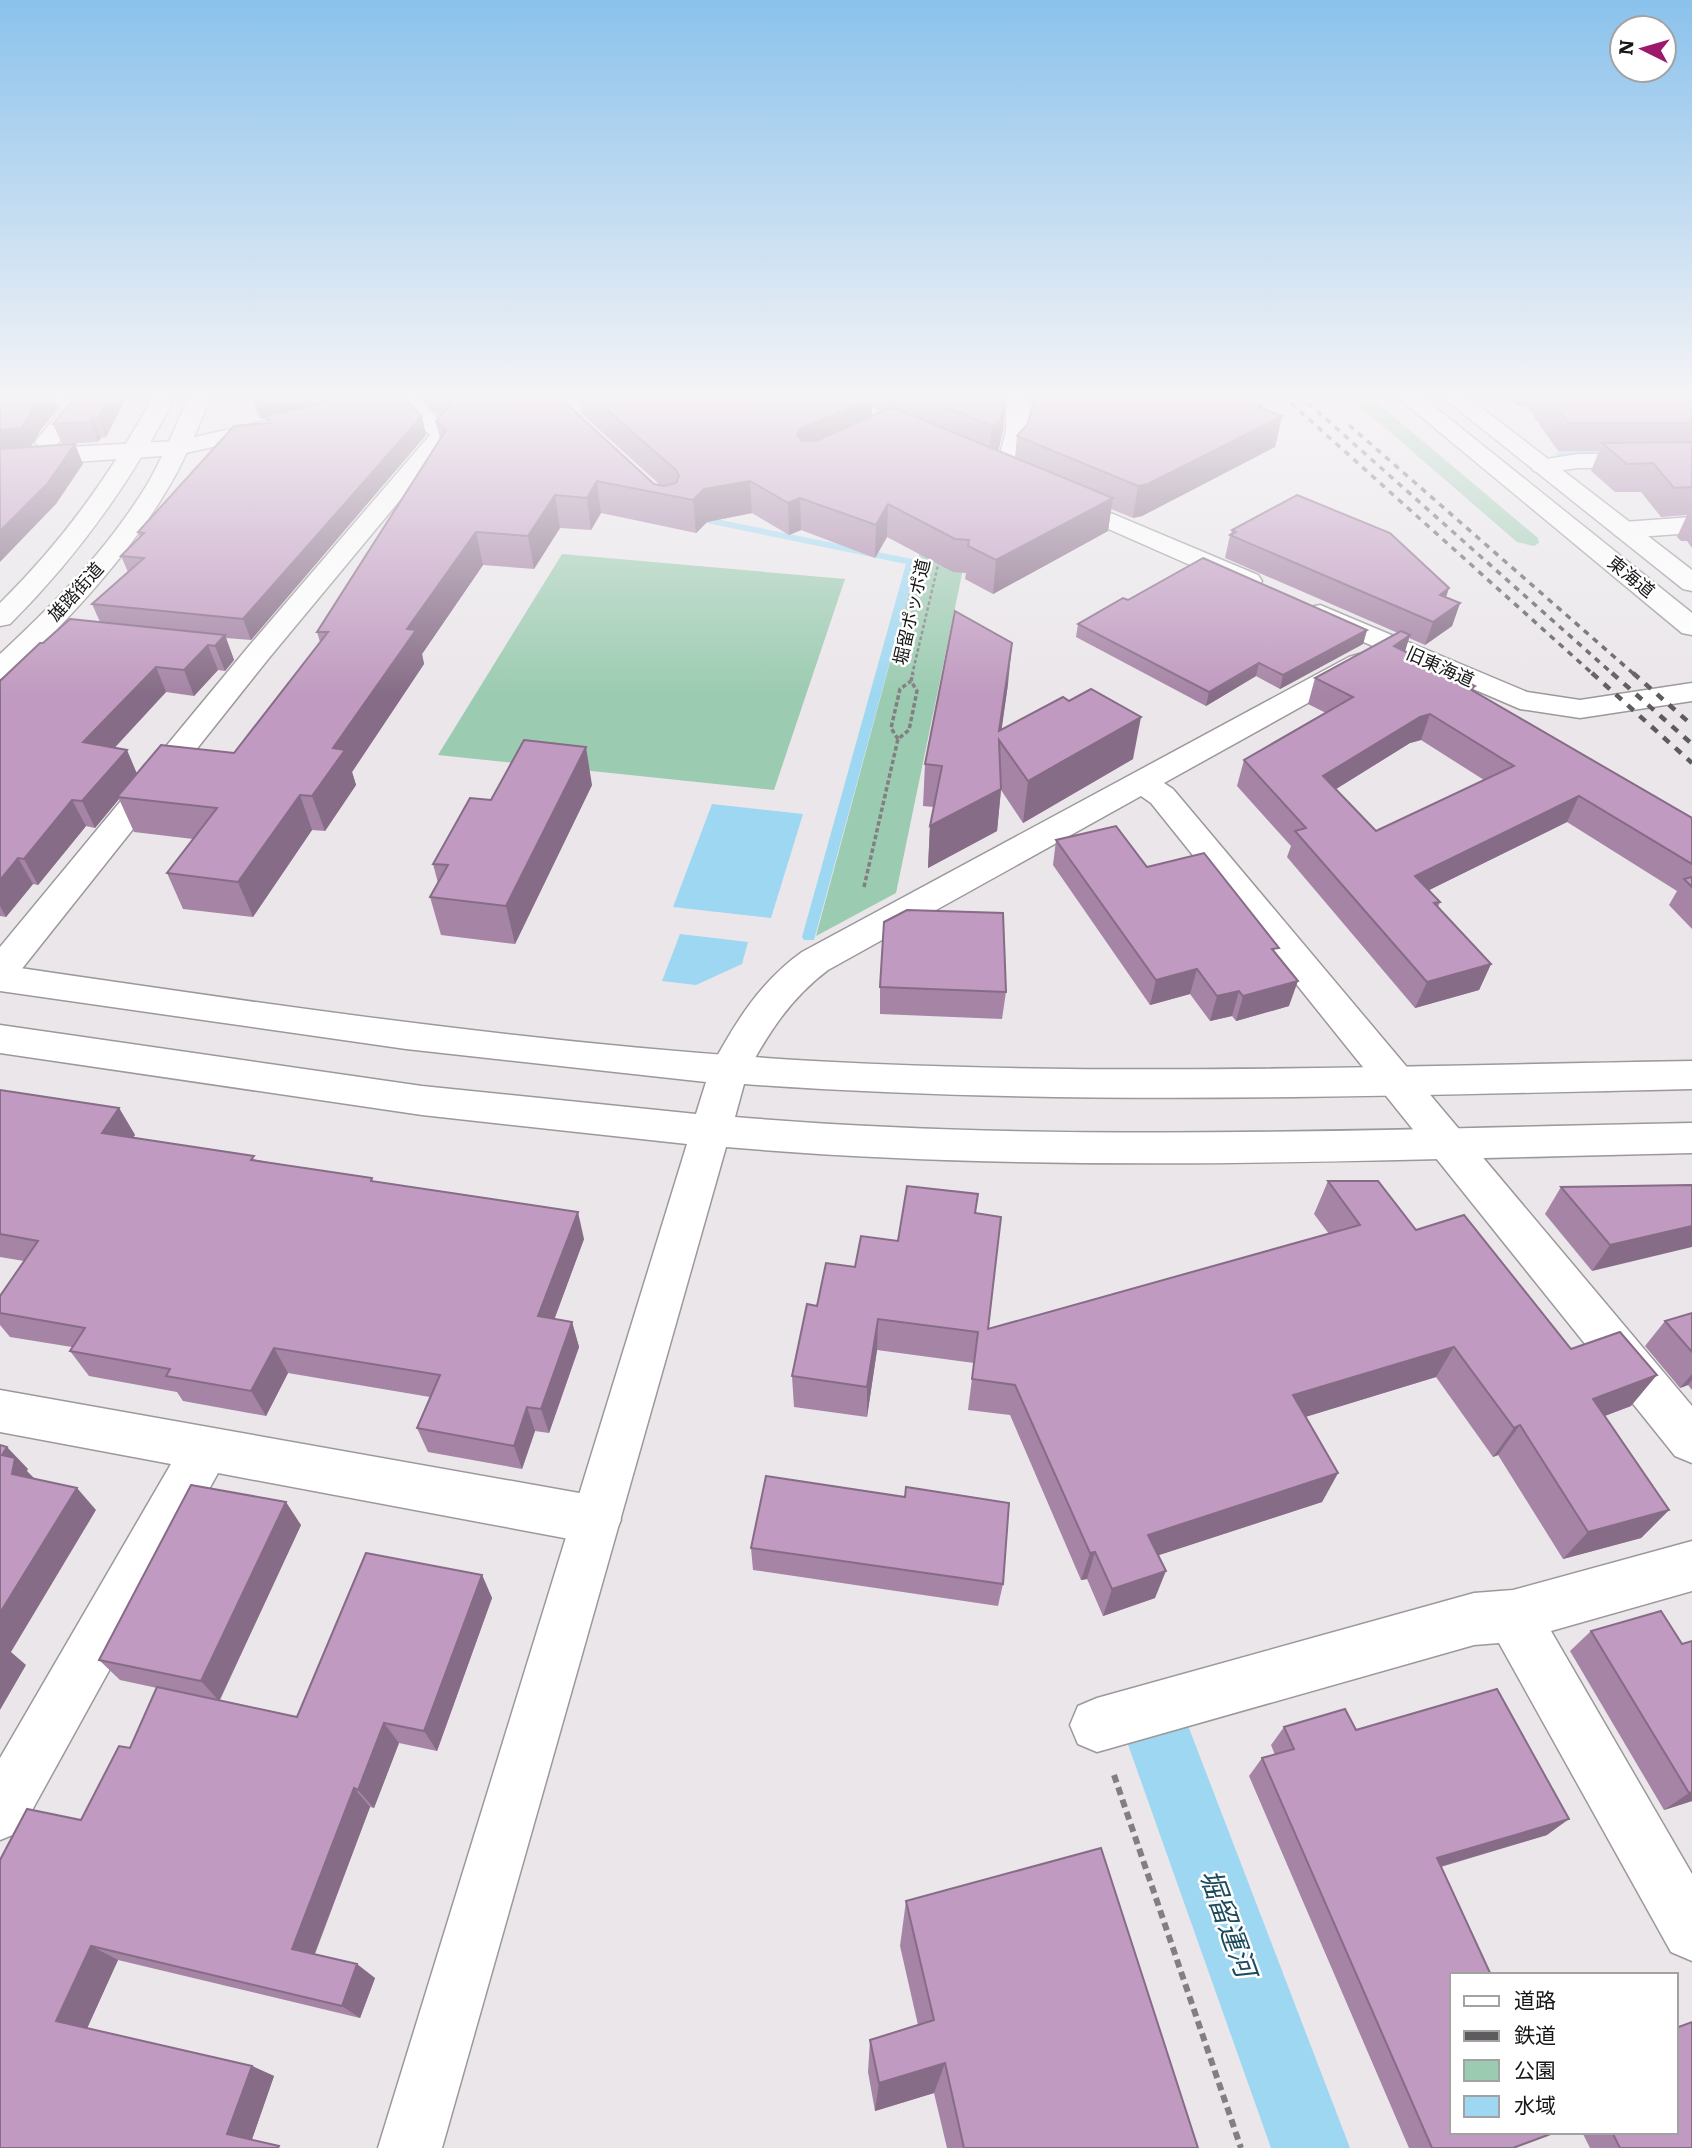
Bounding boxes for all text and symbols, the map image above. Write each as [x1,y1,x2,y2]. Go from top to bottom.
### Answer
north arrow [1608,14,1678,84]
text: N [1610,38,1640,57]
street label: 東海道 [1602,548,1661,603]
street label: 雄踏街道 [41,555,109,627]
street label: 堀留ポッポ道 [885,556,936,667]
street label: 旧東海道 [1402,639,1479,693]
water label: 堀留運河 [1191,1863,1270,1987]
legend [1450,1973,1678,2134]
text: 道路 [1514,1983,1556,2014]
text: 鉄道 [1514,2018,1556,2049]
text: 公園 [1514,2053,1556,2084]
text: 水域 [1514,2088,1556,2119]

